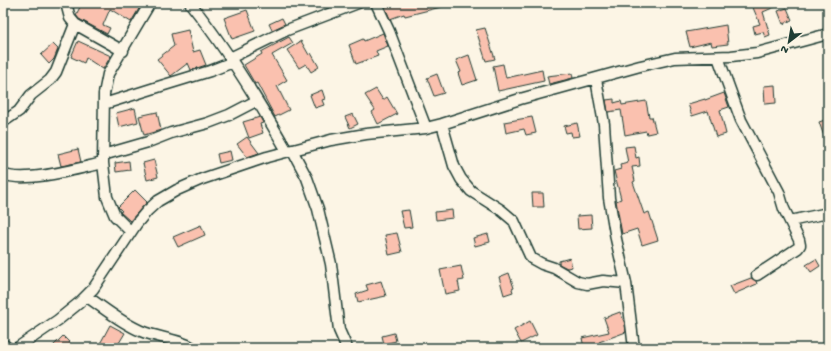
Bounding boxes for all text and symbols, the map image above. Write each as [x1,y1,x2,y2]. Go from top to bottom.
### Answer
north arrow [769,22,809,62]
text: N [779,42,791,56]

